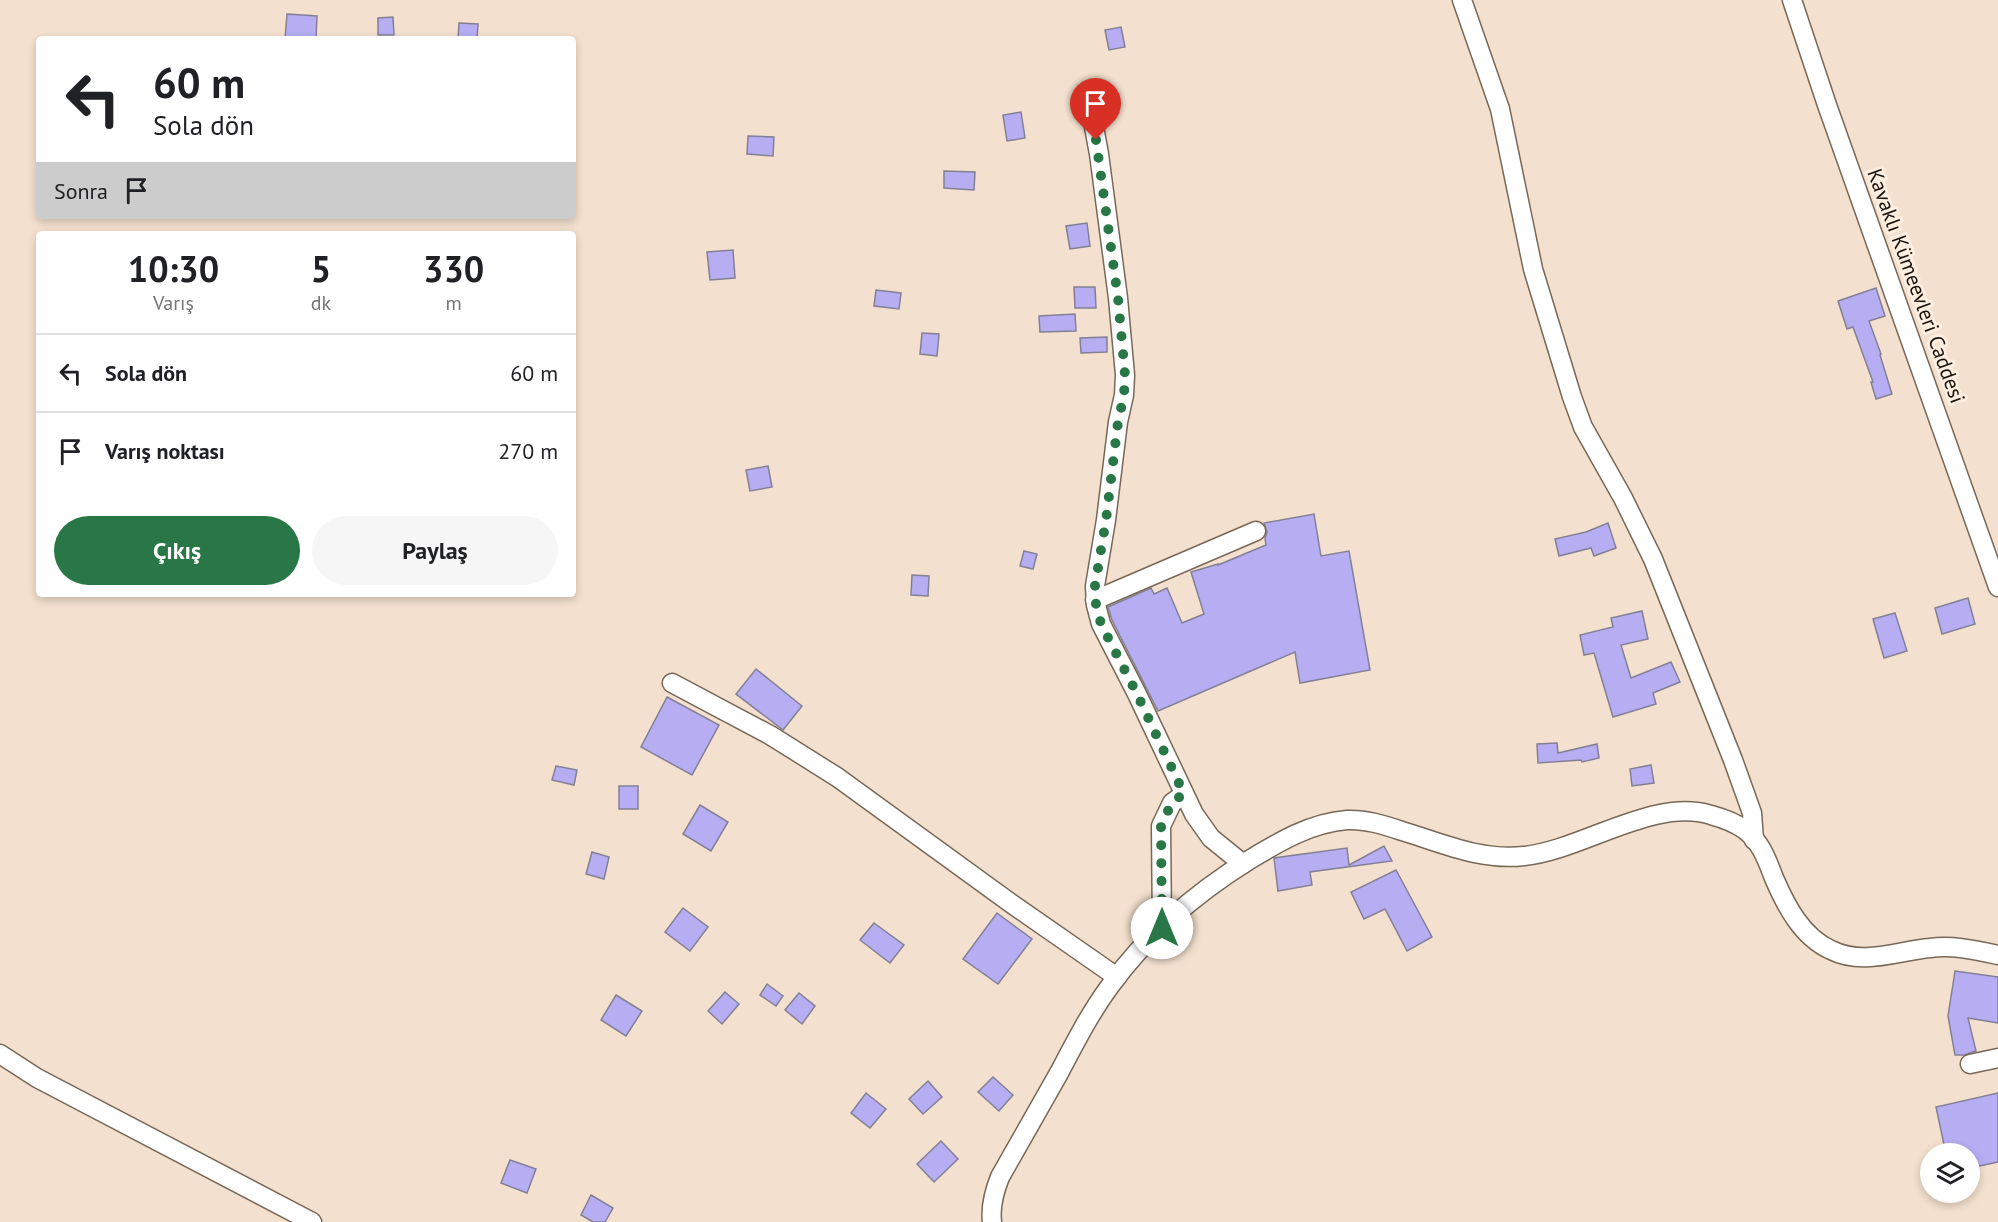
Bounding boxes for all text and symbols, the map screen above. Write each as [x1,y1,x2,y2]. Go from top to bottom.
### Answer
text: 60 m [153,55,245,110]
icon: left [54,60,132,138]
pin [1070,78,1121,140]
icon: arrive [1079,87,1112,120]
text: Sola dön [153,108,254,142]
street label: Kavaklı Kümeevleri Caddesi [1861,165,1971,407]
icon: arrive [120,174,153,207]
text: Sonra [54,177,108,205]
text: 10:30 [128,245,219,292]
text: 5 [311,245,331,292]
text: 330 [423,245,484,292]
text: Varış [153,290,194,316]
text: dk [311,290,331,316]
text: m [445,290,462,316]
icon: left [54,357,87,390]
text: Sola dön [105,359,187,387]
text: 60 m [510,359,558,387]
icon: arrive [54,435,87,468]
text: Varış noktası [105,437,225,465]
text: 270 m [498,437,558,465]
button: Çıkış [54,516,300,585]
button: Paylaş [312,516,558,585]
position arrow [1130,896,1194,960]
map controls [1920,1143,1980,1203]
button: layers [1920,1143,1980,1203]

